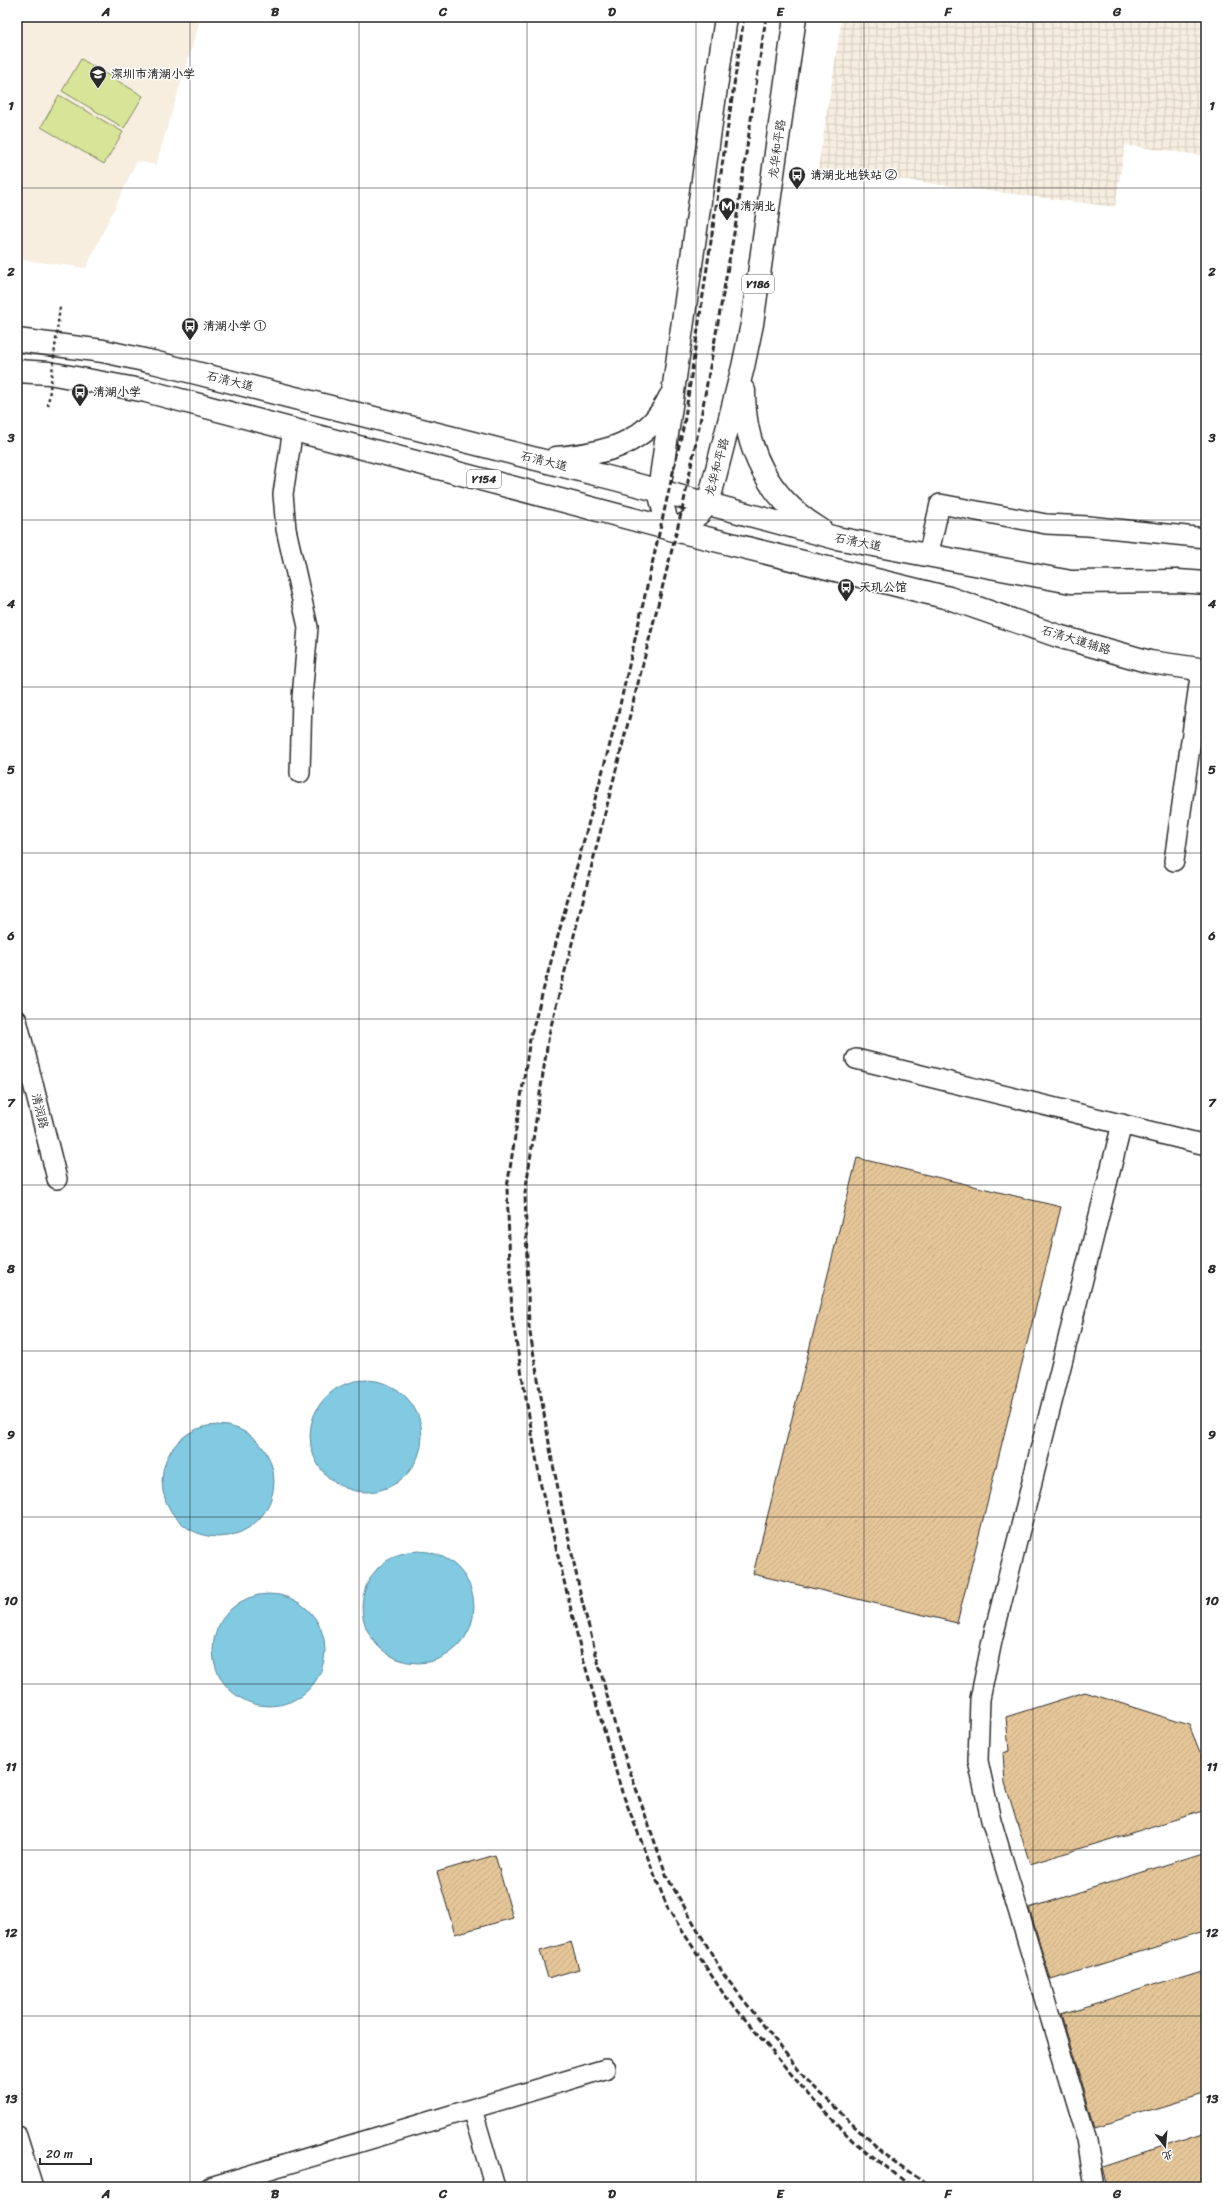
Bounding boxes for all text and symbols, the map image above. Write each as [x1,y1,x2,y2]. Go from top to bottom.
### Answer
text: A [101,0,110,23]
text: B [271,0,280,23]
text: C [438,0,448,23]
text: D [608,0,616,23]
text: E [776,0,785,23]
text: F [943,0,952,23]
text: G [1112,0,1122,23]
place label: 深圳市清湖小学 [111,63,195,85]
school or university icon: 深圳市清湖小学 [88,64,108,89]
text: 1 [8,94,14,117]
text: 1 [1209,94,1215,117]
street label: 龙华和平路 [762,118,792,180]
place label: 请湖北地铁站 ② [810,164,897,186]
bus stop icon: 请湖北地铁站 ② [787,165,807,190]
place label: 清湖北 [740,195,776,217]
metro station icon: 清湖北 [717,196,737,221]
text: 2 [6,260,15,283]
text: 2 [1207,260,1216,283]
road number: Y186 [742,275,774,293]
place label: 清湖小学 ① [203,315,266,337]
bus stop icon: 清湖小学 ① [180,316,200,341]
street label: 石清大道 [204,365,256,397]
place label: 清湖小学 [93,381,141,403]
bus stop icon: 清湖小学 [70,382,90,407]
text: 3 [6,426,15,449]
text: 3 [1207,426,1216,449]
street label: 龙华和平路 [699,435,735,499]
street label: 石清大道 [518,445,570,477]
road number: Y154 [467,470,501,488]
street label: 石清大道 [832,527,884,557]
place label: 天玑公馆 [859,576,907,598]
bus stop icon: 天玑公馆 [836,577,856,602]
text: 4 [6,592,16,615]
text: 4 [1207,592,1217,615]
street label: 石清大道辅路 [1038,619,1114,661]
text: 5 [7,758,15,781]
text: 5 [1208,758,1216,781]
text: 6 [6,924,15,947]
text: 6 [1207,924,1216,947]
text: 7 [7,1091,16,1114]
street label: 清润路 [25,1091,55,1131]
text: 7 [1208,1091,1217,1114]
text: 8 [6,1257,15,1280]
text: 8 [1207,1257,1216,1280]
text: 9 [7,1423,15,1446]
text: 9 [1208,1423,1216,1446]
text: 10 [4,1589,18,1612]
text: 10 [1205,1589,1219,1612]
text: 11 [5,1755,17,1778]
text: 11 [1206,1755,1218,1778]
text: 12 [4,1921,18,1944]
text: 12 [1205,1921,1219,1944]
text: 13 [5,2087,18,2110]
text: 13 [1206,2087,1219,2110]
north arrow [1145,2126,1185,2166]
scale bar [40,2140,91,2166]
text: 20 m [46,2143,73,2165]
text: 北 [1160,2144,1176,2166]
text: A [101,2182,110,2204]
text: B [271,2182,280,2204]
text: C [438,2182,448,2204]
text: D [608,2182,616,2204]
text: E [776,2182,785,2204]
text: F [943,2182,952,2204]
text: G [1112,2182,1122,2204]

